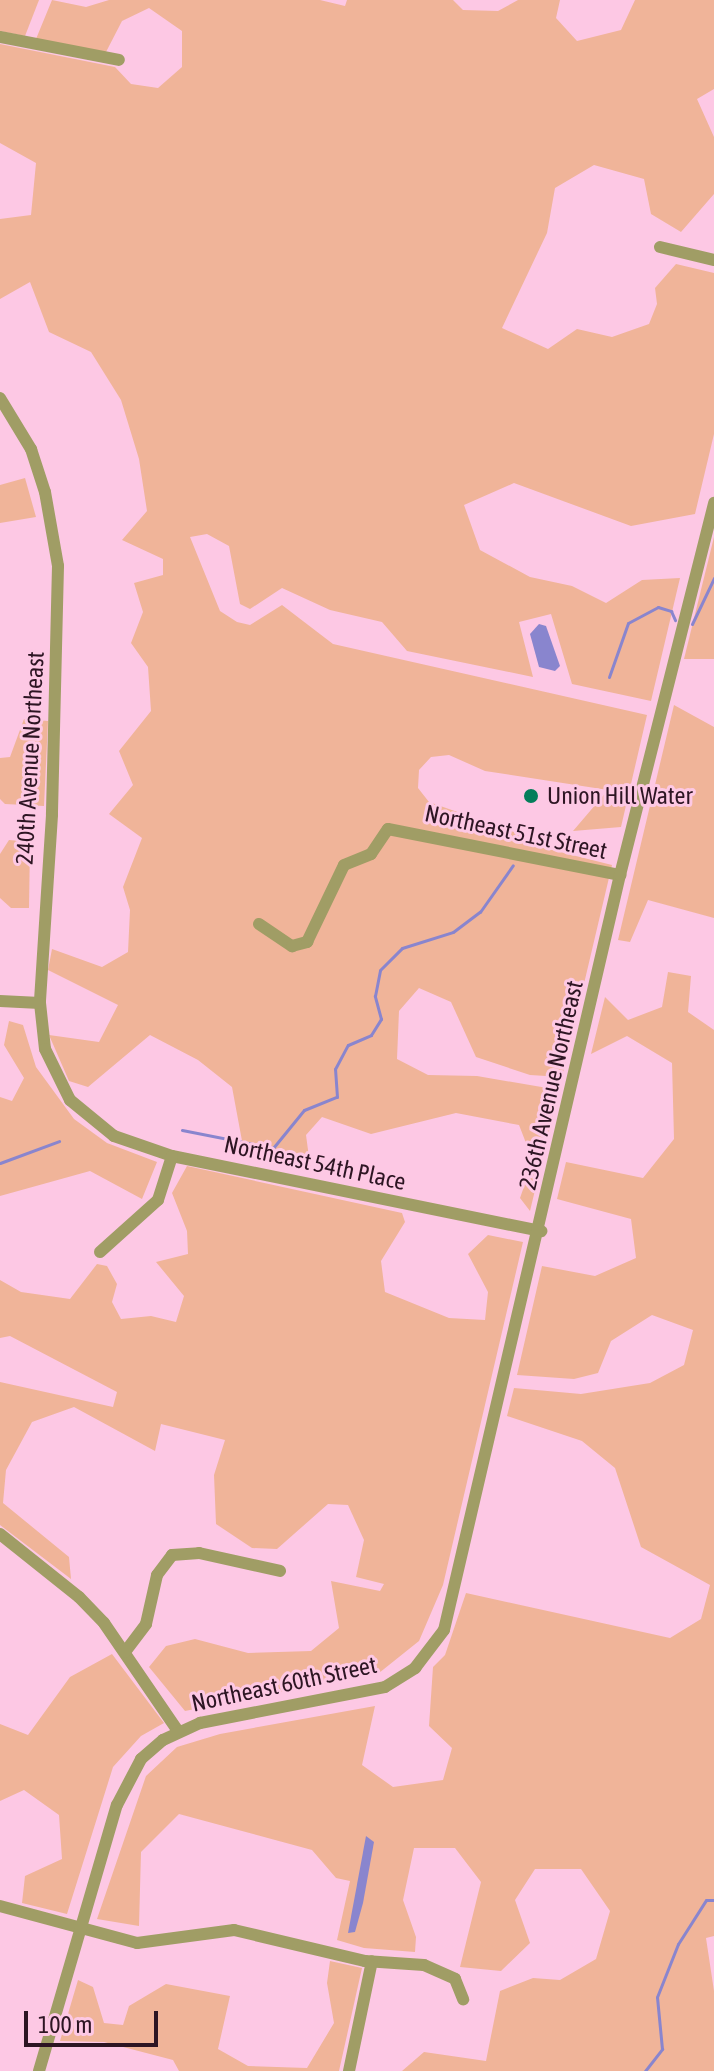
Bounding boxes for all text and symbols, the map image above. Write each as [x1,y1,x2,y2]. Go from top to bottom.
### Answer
street label: 240th Avenue Northeast [10,651,50,865]
place label: Union Hill Water [547,782,692,810]
marker: Union Hill Water [522,787,540,805]
street label: Northeast 51st Street [422,799,610,865]
street label: 236th Avenue Northeast [513,978,589,1192]
street label: Northeast 54th Place [222,1130,408,1196]
street label: Northeast 60th Street [189,1650,379,1718]
scale bar [28,1995,162,2045]
text: 100 m [38,2011,92,2038]

